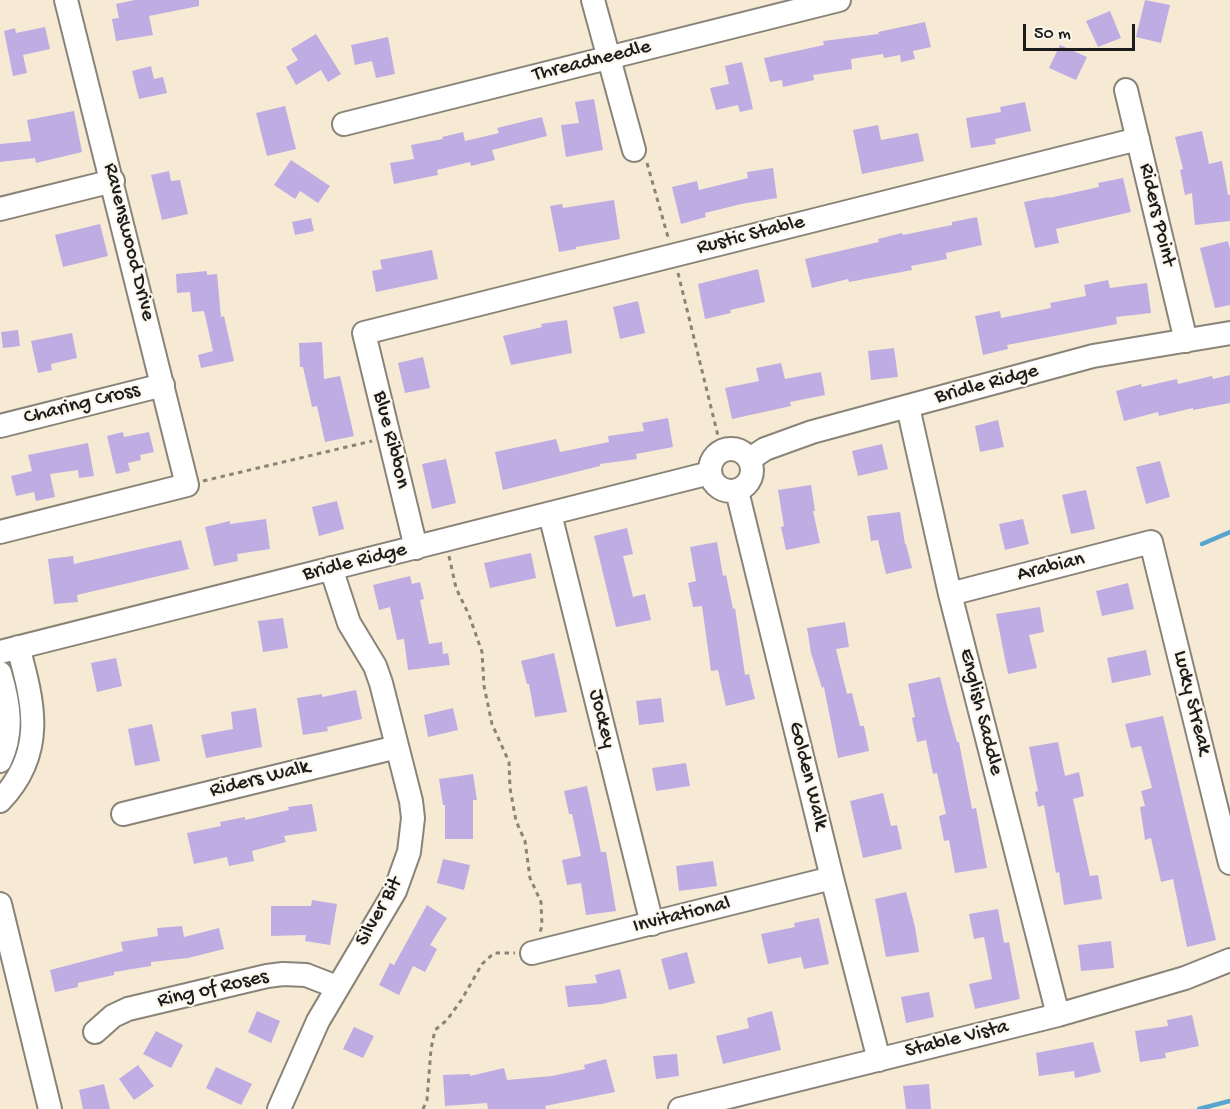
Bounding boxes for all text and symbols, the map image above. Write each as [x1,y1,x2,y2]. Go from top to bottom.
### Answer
scale bar [1026,12,1138,50]
text: 50 m [1034,24,1071,45]
street label: Threadneedle [530,35,654,89]
street label: Ravenswood Drive [96,161,160,323]
street label: Riders Point [1132,161,1180,269]
street label: Rustic Stable [694,210,808,262]
street label: Bridle Ridge [932,359,1042,411]
street label: Charing Cross [22,378,142,432]
street label: Blue Ribbon [366,389,414,491]
street label: Bridle Ridge [300,538,410,588]
street label: Arabian [1015,547,1087,589]
street label: English Saddle [952,646,1008,778]
street label: Lucky Streak [1166,648,1216,758]
street label: Jockey [582,687,620,751]
street label: Golden Walk [781,719,833,833]
street label: Riders Walk [207,755,313,805]
street label: Silver Bit [351,873,409,951]
street label: Invitational [631,892,733,940]
street label: Ring of Roses [155,965,271,1015]
street label: Stable Vista [903,1015,1011,1065]

